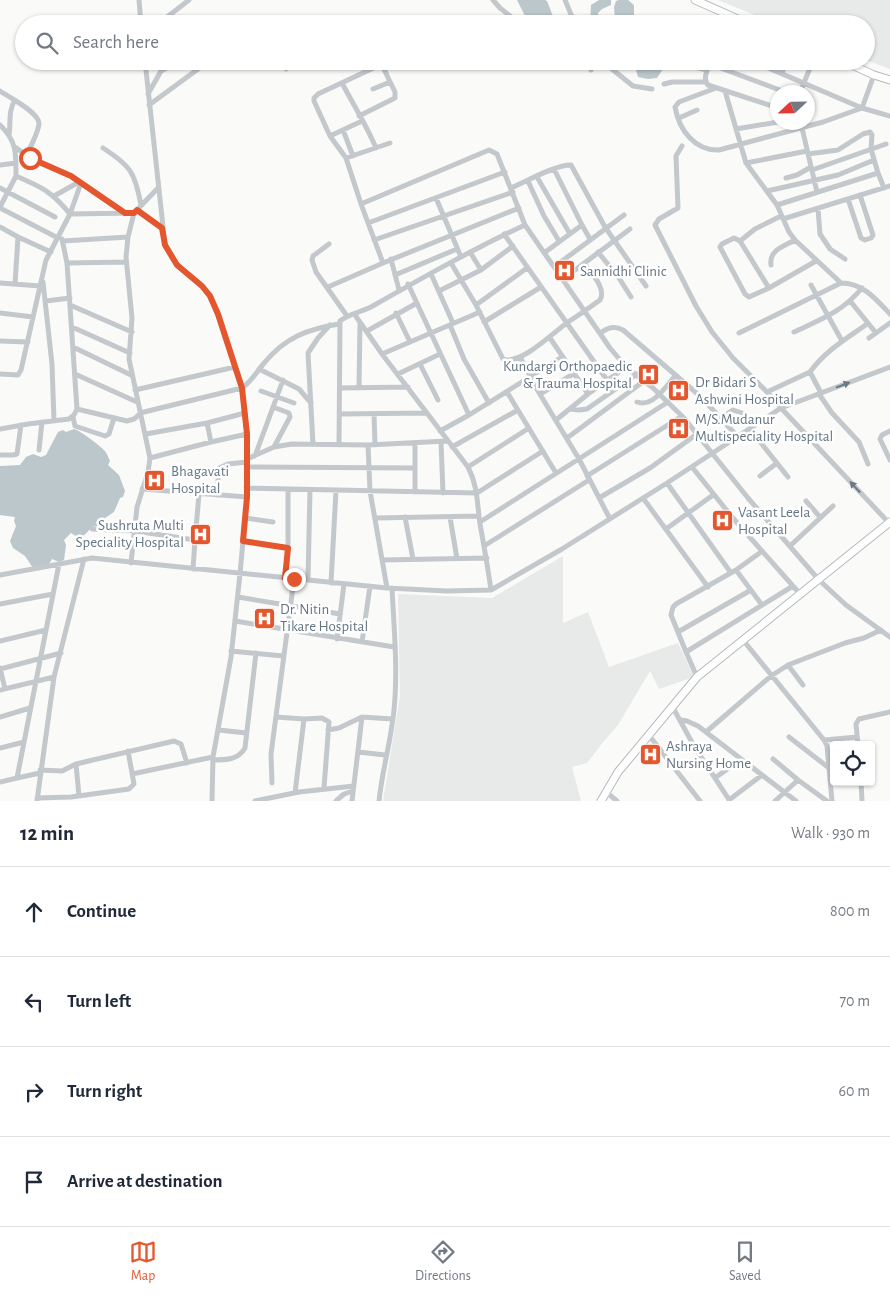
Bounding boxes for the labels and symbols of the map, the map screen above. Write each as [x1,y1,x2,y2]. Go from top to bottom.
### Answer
north arrow [770,85,815,130]
route start [19,147,42,170]
hospital icon: Sannidhi Clinic [552,259,576,283]
place label: Sannidhi Clinic [580,264,667,279]
place label: Kundargi Orthopaedic & Trauma Hospital [503,359,632,391]
hospital icon: Kundargi Orthopaedic & Trauma Hospital [636,363,660,387]
place label: Dr Bidari S Ashwini Hospital [695,375,794,407]
hospital icon: Dr Bidari S Ashwini Hospital [667,379,691,403]
one-way arrow [835,381,850,388]
place label: M/S.Mudanur Multispeciality Hospital [695,412,833,444]
hospital icon: M/S.Mudanur Multispeciality Hospital [667,416,691,440]
place label: Bhagavati Hospital [171,464,229,496]
hospital icon: Bhagavati Hospital [143,468,167,492]
one-way arrow [849,482,861,494]
place label: Vasant Leela Hospital [738,505,810,537]
hospital icon: Vasant Leela Hospital [710,509,734,533]
place label: Sushruta Multi Speciality Hospital [75,518,184,550]
hospital icon: Sushruta Multi Speciality Hospital [188,522,212,546]
route end [283,568,306,591]
place label: Dr. Nitin Tikare Hospital [280,602,368,634]
hospital icon: Dr. Nitin Tikare Hospital [252,606,276,630]
place label: Ashraya Nursing Home [666,739,751,771]
hospital icon: Ashraya Nursing Home [638,743,662,767]

